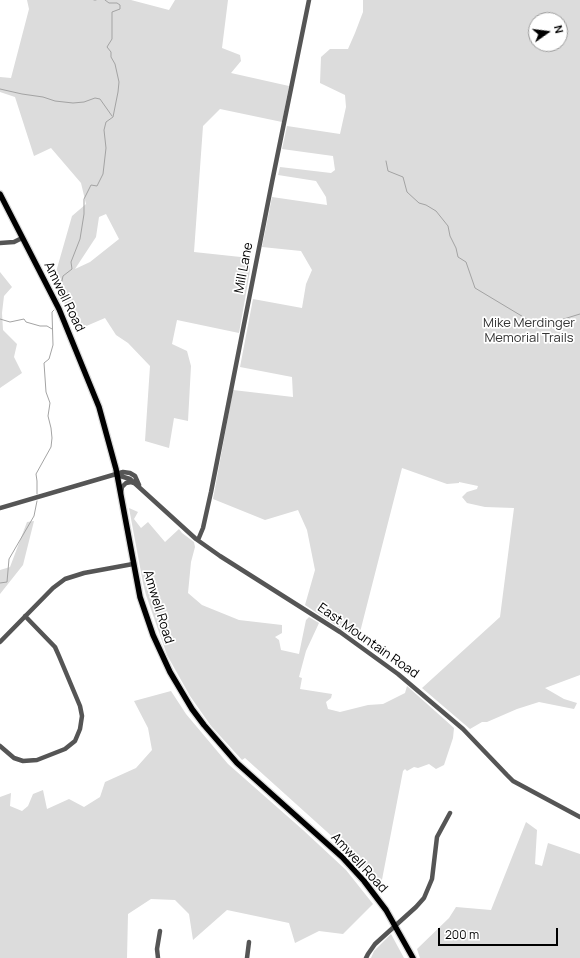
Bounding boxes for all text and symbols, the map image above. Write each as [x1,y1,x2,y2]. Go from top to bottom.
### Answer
north arrow [528,12,568,52]
text: N [551,24,567,35]
street label: Mill Lane [231,241,257,295]
street label: Amwell Road [40,259,88,335]
park label: Mike Merdinger Memorial Trails [483,315,575,346]
street label: Amwell Road [139,568,177,646]
street label: East Mountain Road [314,600,422,682]
street label: Amwell Road [327,830,391,896]
scale bar [440,920,560,946]
text: 200 m [445,926,479,943]

